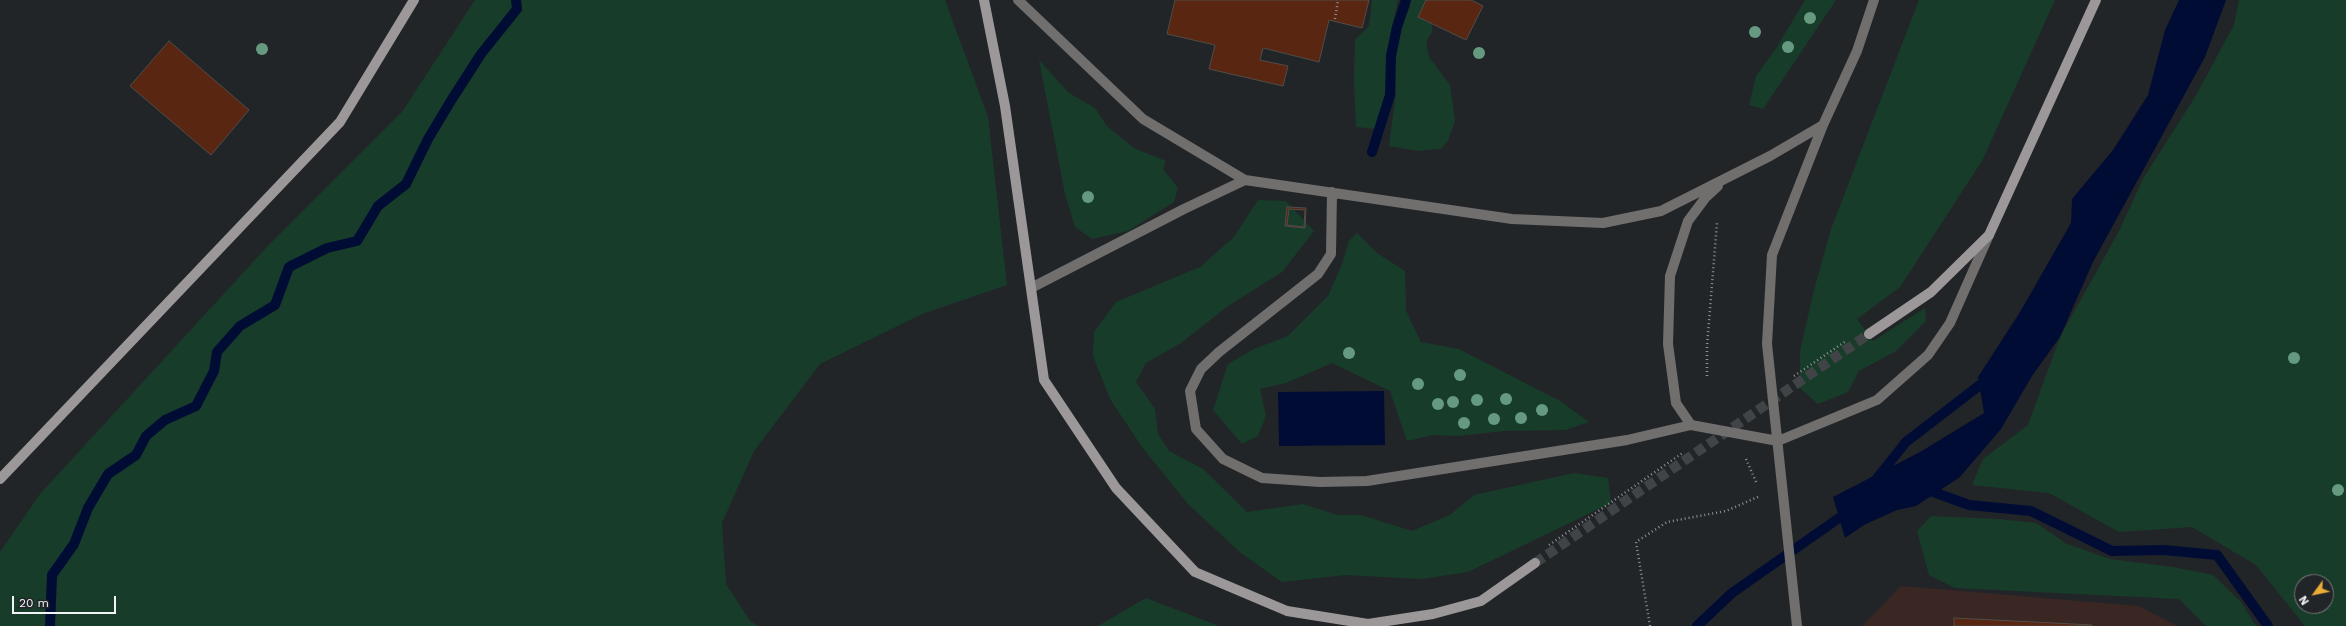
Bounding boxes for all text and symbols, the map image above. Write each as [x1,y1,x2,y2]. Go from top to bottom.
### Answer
north arrow [2294,574,2334,614]
scale bar [14,588,118,614]
text: N [2297,593,2312,607]
text: 20 m [19,596,49,610]

